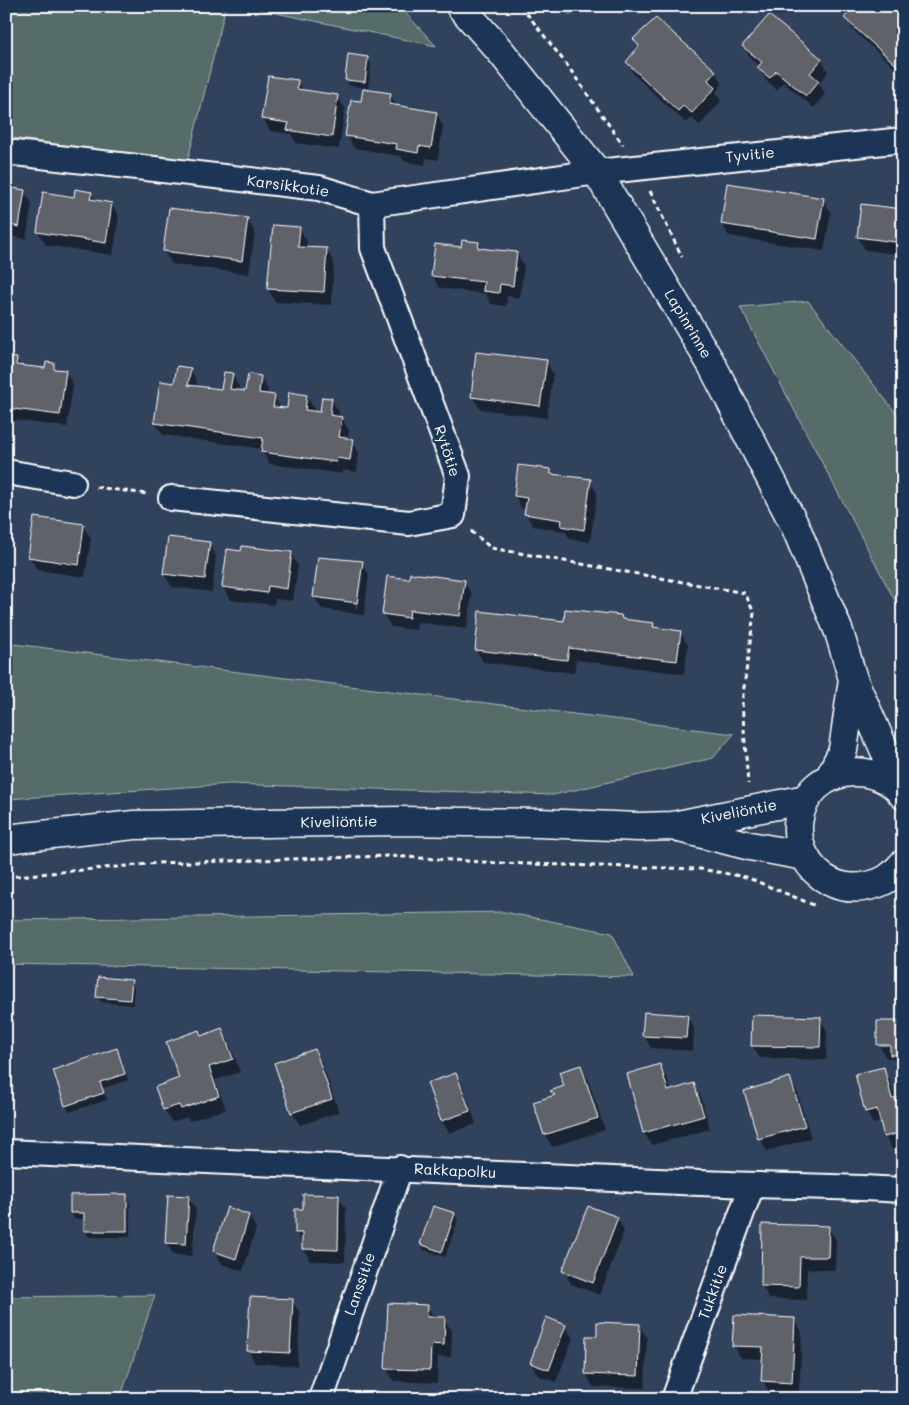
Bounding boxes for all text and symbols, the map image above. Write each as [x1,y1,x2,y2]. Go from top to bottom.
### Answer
street label: Tyvitie [724,141,775,167]
street label: Karsikkotie [246,169,331,201]
street label: Lapinrinne [660,285,717,362]
street label: Rytötie [430,422,466,479]
street label: Kiveliöntie [699,794,778,828]
street label: Kiveliöntie [300,810,378,832]
street label: Rakkapolku [413,1158,497,1182]
street label: Lanssitie [339,1250,379,1318]
street label: Tukkitie [693,1261,731,1322]

